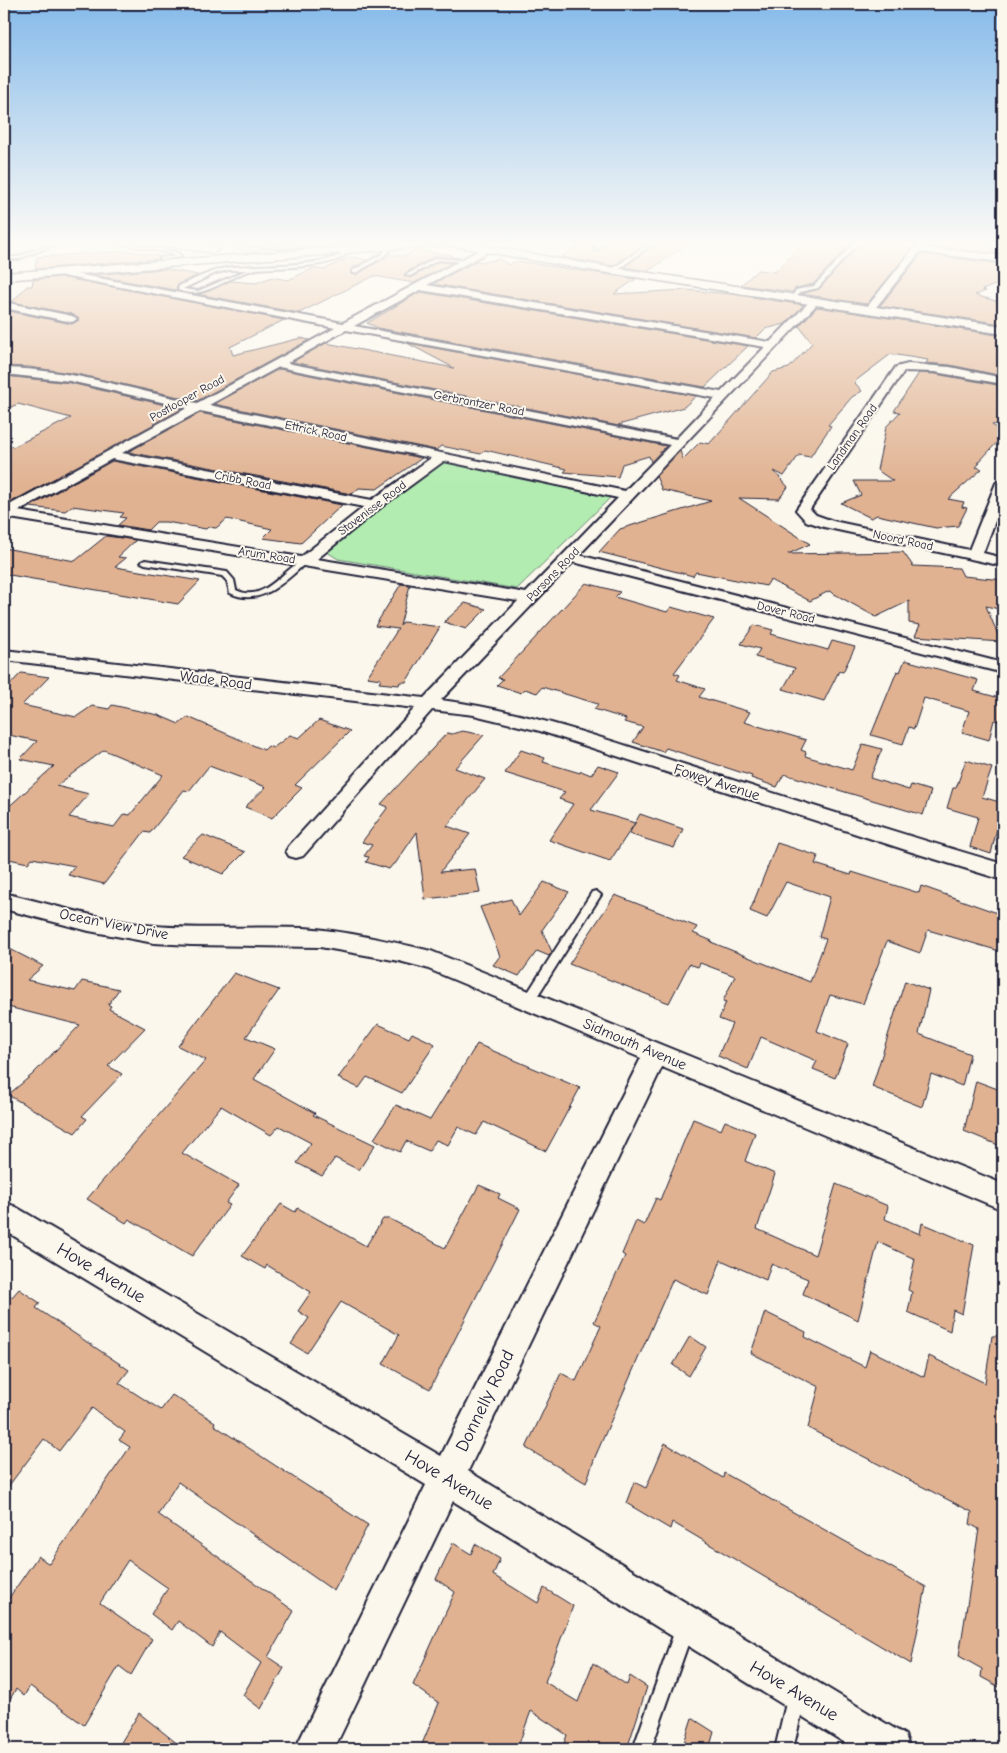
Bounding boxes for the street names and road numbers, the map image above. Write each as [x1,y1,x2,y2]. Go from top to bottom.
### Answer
street label: Postlooper Road [147,372,227,424]
street label: Gerbrantzer Road [432,387,526,419]
street label: Landman Road [824,401,880,473]
street label: Ettrick Road [284,418,348,444]
street label: Cribb Road [213,468,273,492]
street label: Stavenisse Road [335,478,409,538]
street label: Noord Road [872,527,934,553]
street label: Arum Road [237,544,297,566]
street label: Parsons Road [524,544,582,604]
street label: Dover Road [756,598,816,626]
street label: Wade Road [179,667,253,693]
street label: Fowey Avenue [672,760,763,804]
street label: Ocean View Drive [58,905,171,943]
street label: Sidmouth Avenue [581,1014,690,1074]
street label: Hove Avenue [53,1238,149,1308]
street label: Donnelly Road [451,1347,519,1455]
street label: Hove Avenue [401,1445,497,1515]
street label: Hove Avenue [746,1656,842,1726]

